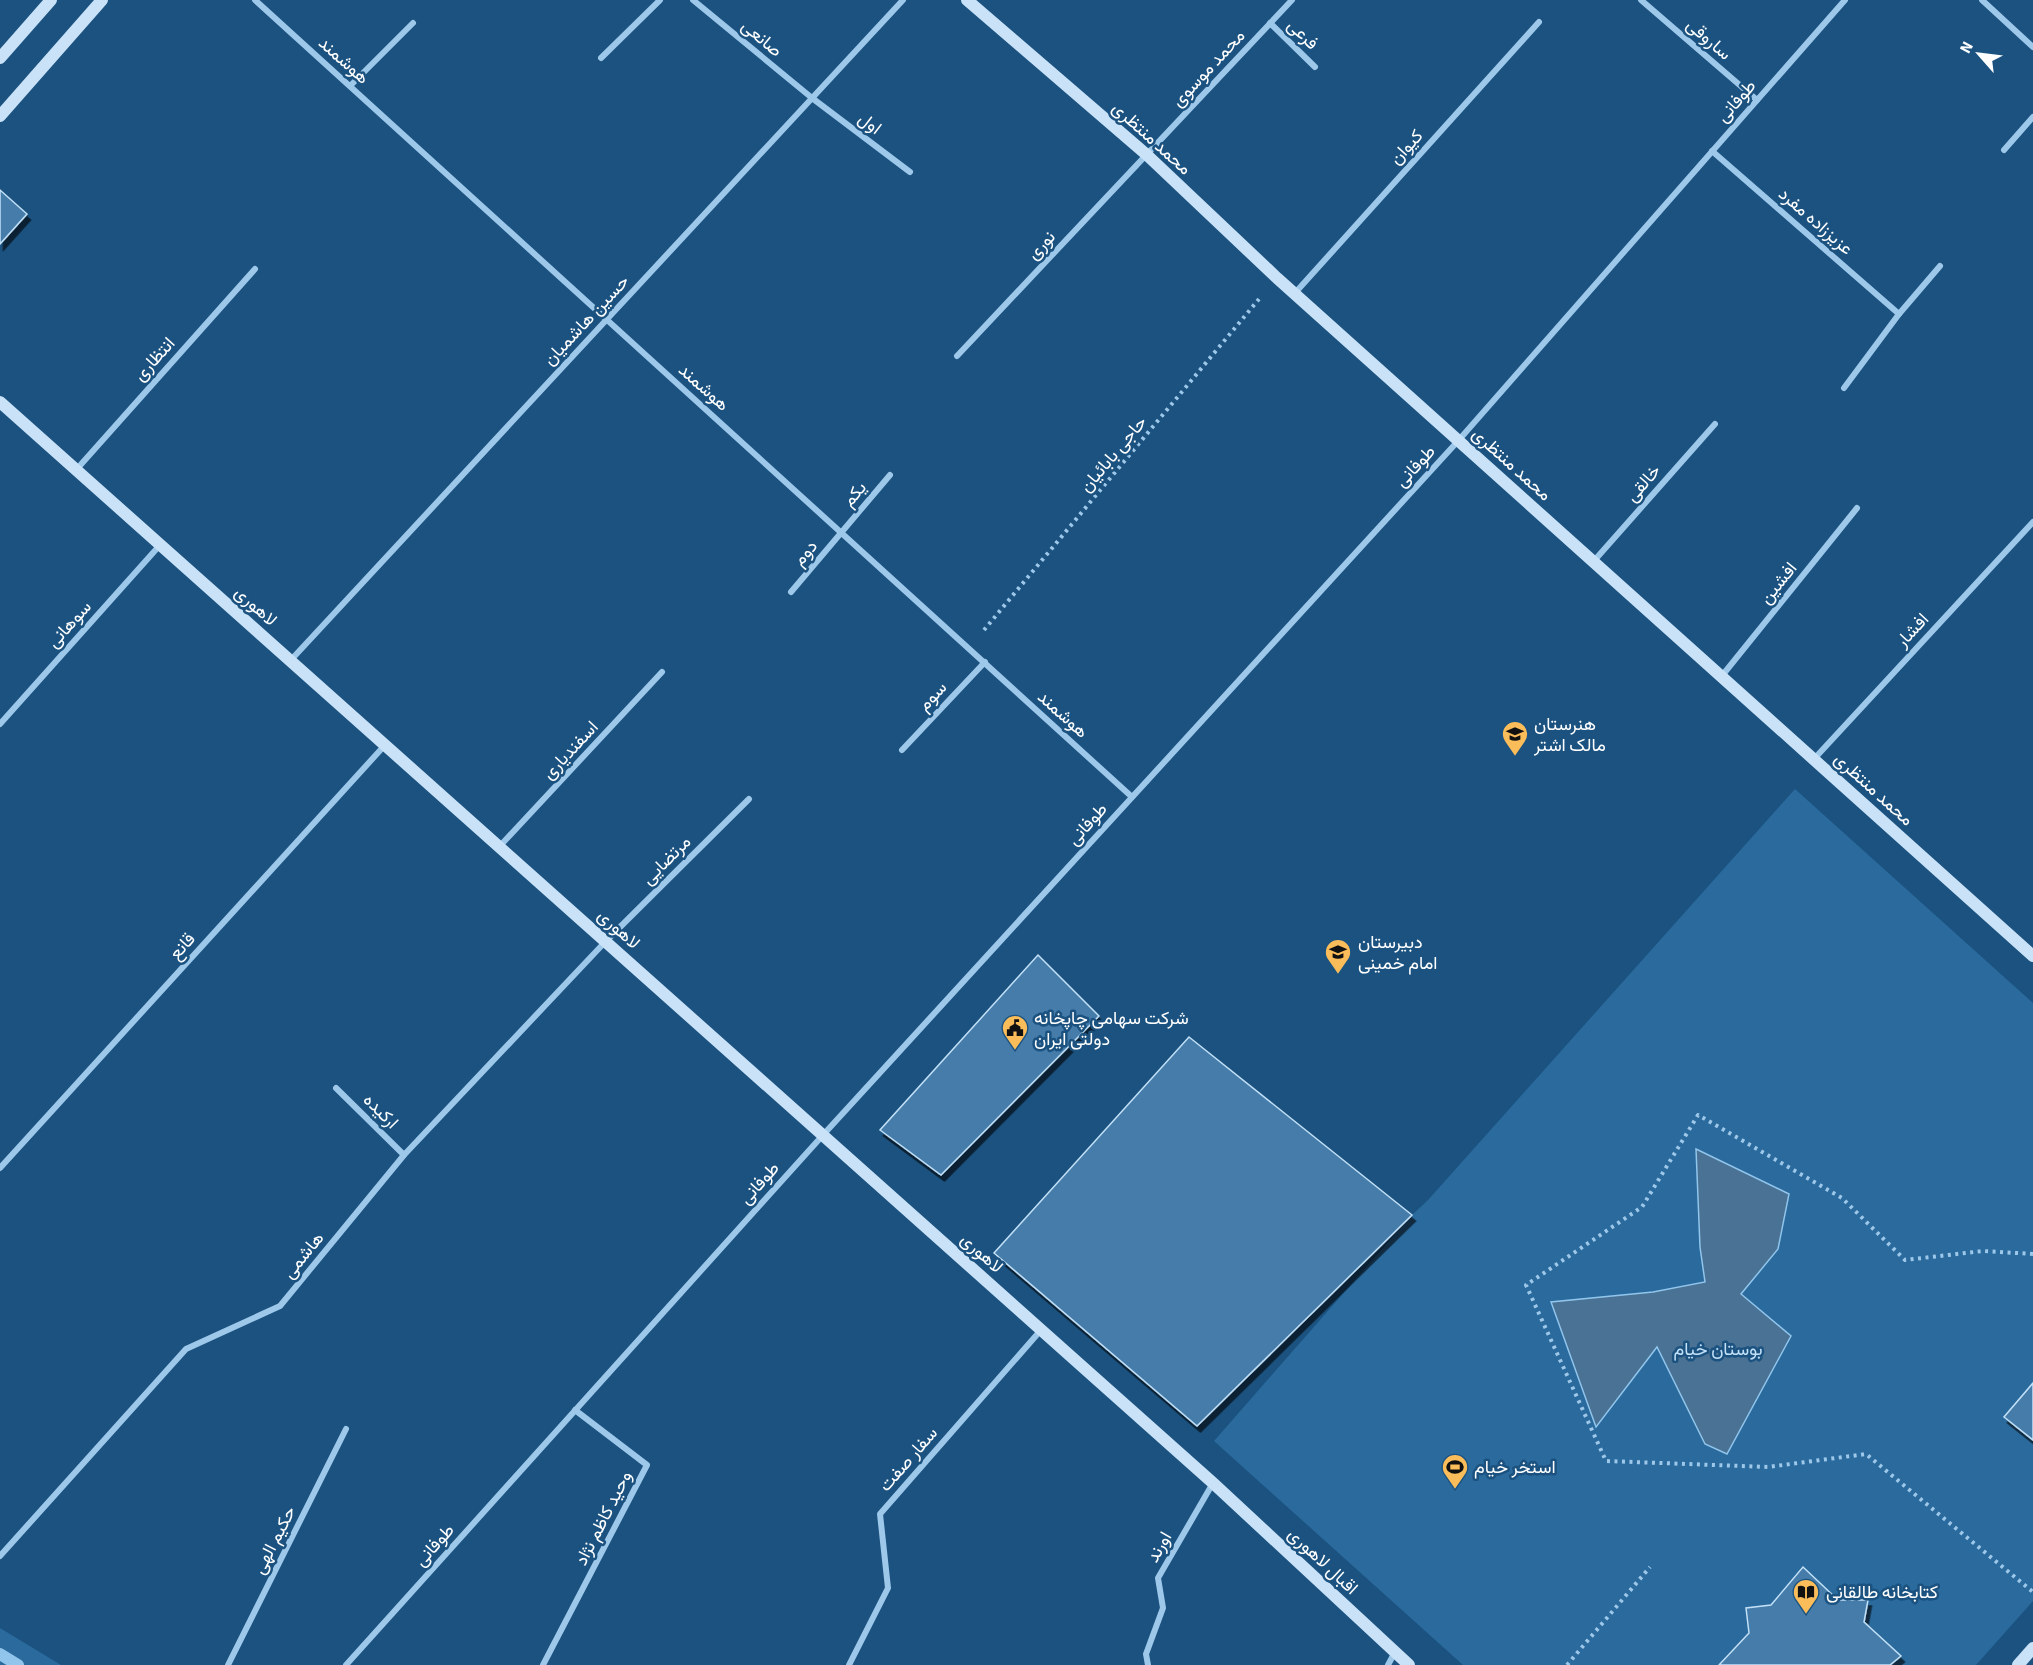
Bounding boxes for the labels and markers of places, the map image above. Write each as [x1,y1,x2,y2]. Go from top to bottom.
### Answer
place label: هنرستان مالک اشتر [1533,712,1606,758]
school or university icon: هنرستان مالک اشتر [1500,719,1530,757]
place label: دبیرستان امام خمینی [1358,930,1437,976]
school or university icon: دبیرستان امام خمینی [1323,937,1353,975]
place label: شرکت سهامی چاپخانه دولتی ایران [1034,1006,1189,1052]
public building icon: شرکت سهامی چاپخانه دولتی ایران [1000,1013,1030,1051]
sports icon: استخر خیام [1440,1452,1470,1490]
place label: استخر خیام [1474,1455,1556,1480]
library icon: کتابخانه طالقانی [1791,1577,1821,1615]
place label: کتابخانه طالقانی [1826,1580,1938,1605]

